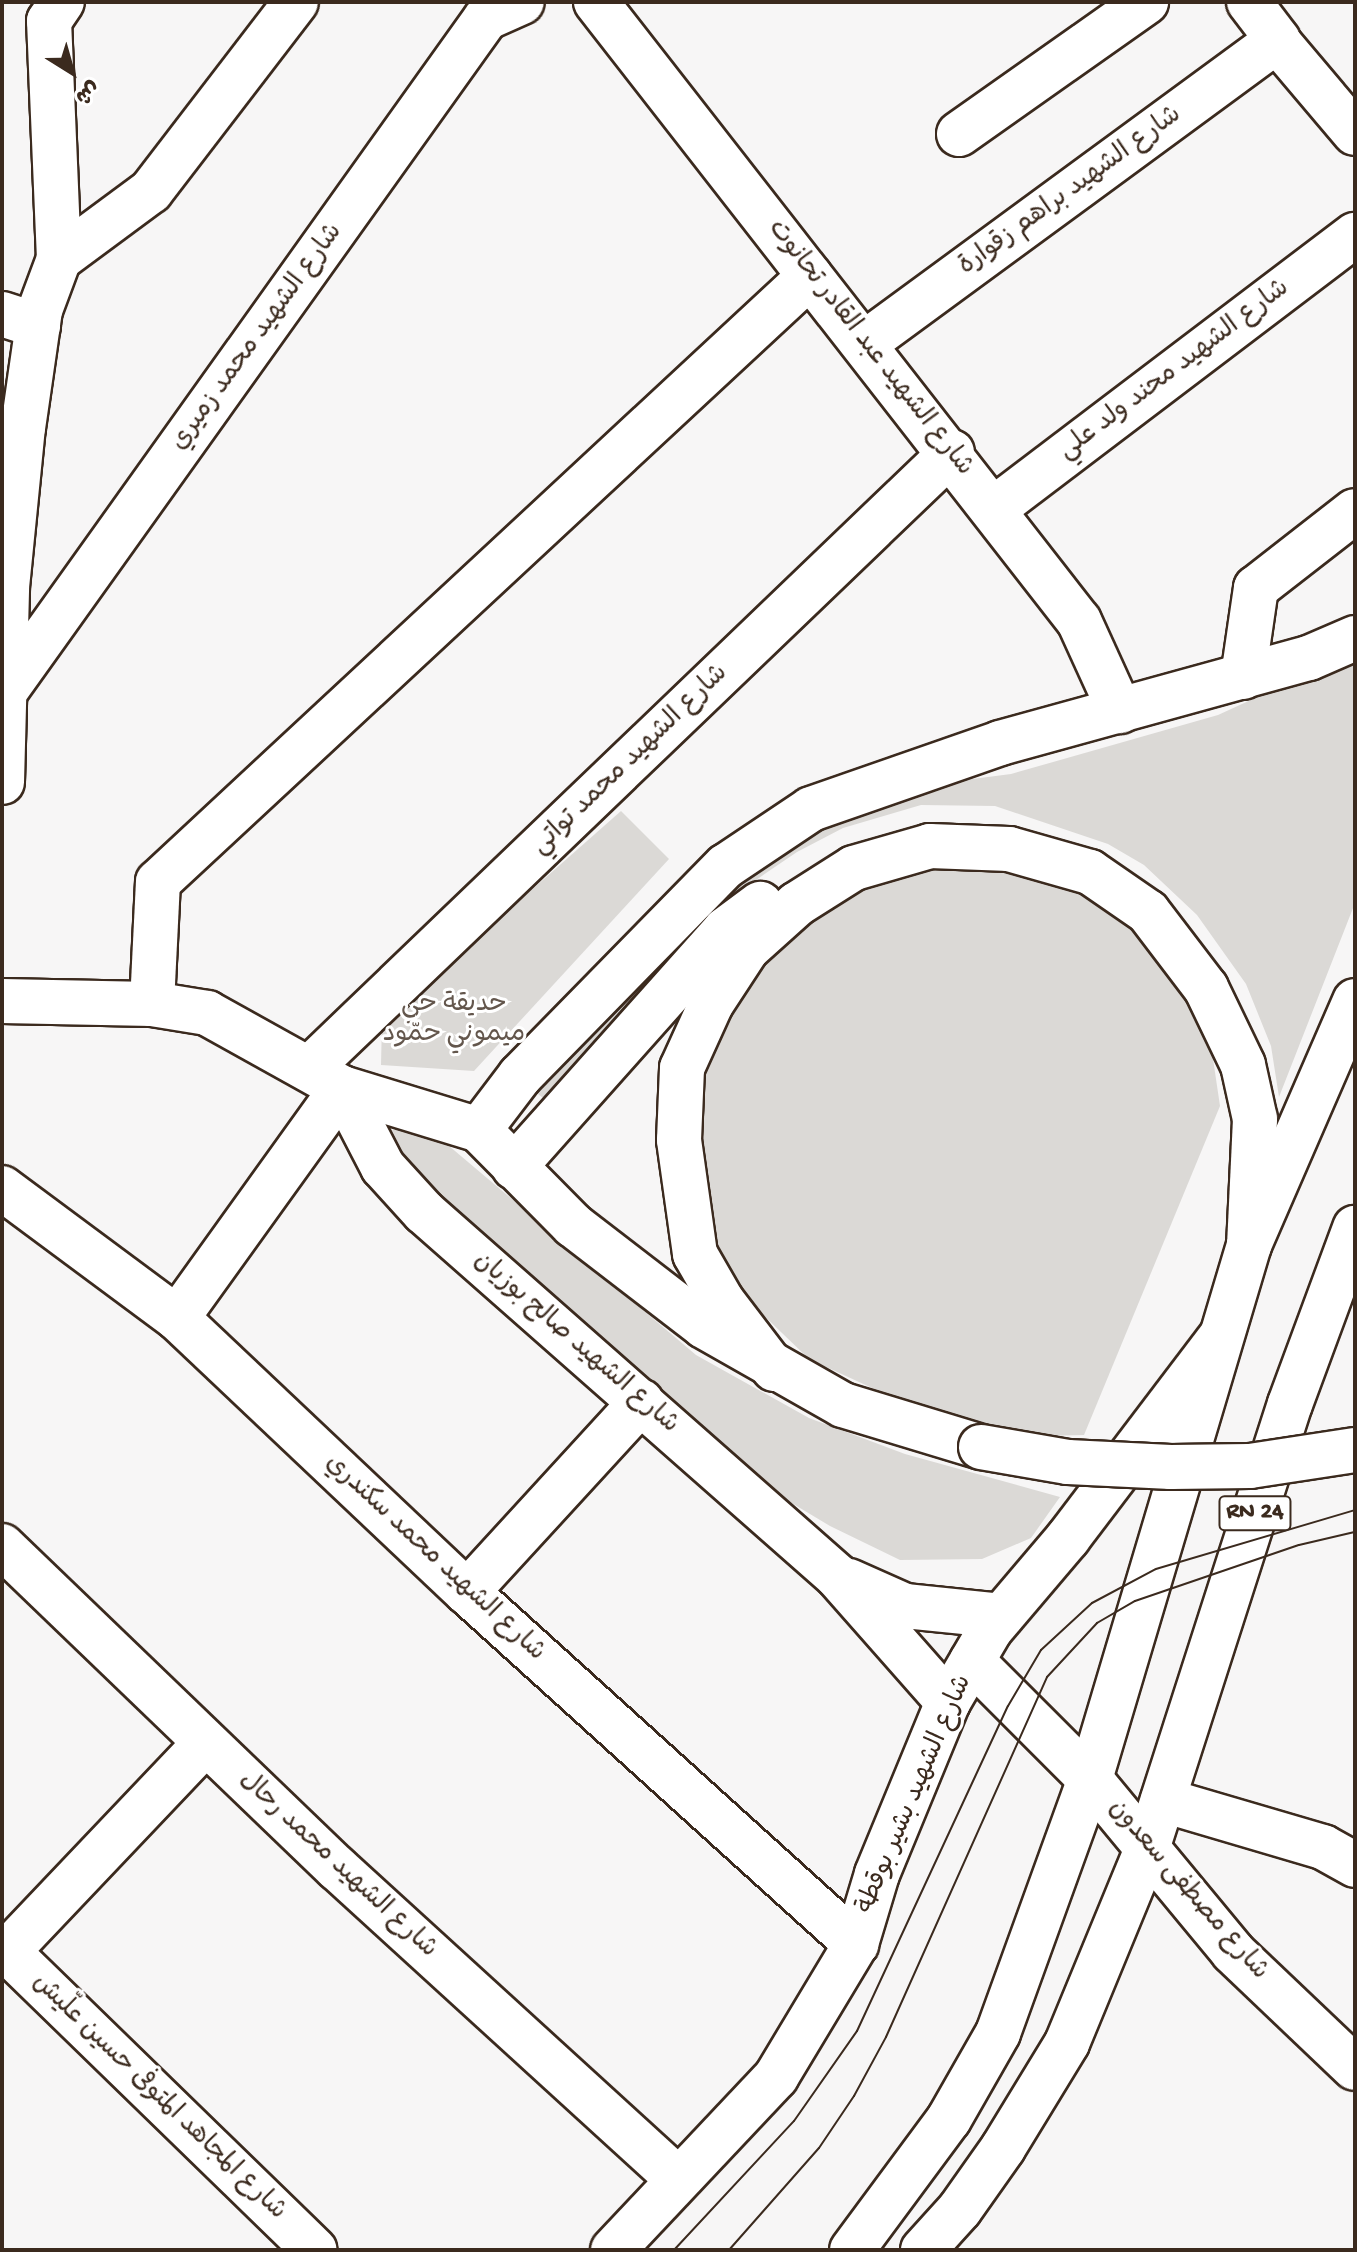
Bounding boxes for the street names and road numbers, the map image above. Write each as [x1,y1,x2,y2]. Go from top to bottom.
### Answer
street label: شارع الشهيد براهم زقوارة [953,101,1189,283]
street label: شارع الشهيد عبد القادر تحانوت [759,215,979,483]
street label: شارع الشهيد محمد زميري [165,218,351,458]
street label: شارع الشهيد محند ولد علي [1053,274,1297,468]
street label: شارع الشهيد محمد تواتي [526,659,736,863]
street label: شارع الشهيد صالح بوزيان [466,1246,684,1442]
street label: شارع الشهيد محمد سكندري [317,1449,551,1669]
road number: RN 24 [1217,1493,1293,1533]
street label: شارع الشهيد بشير بوقطة [852,1671,980,1919]
street label: شارع الشهيد محمد رحال [231,1766,443,1966]
street label: شارع مصطفى سعدون [1100,1795,1274,1987]
street label: شارع المجاهد المتوفى حسين علّيش [24,1968,292,2228]

